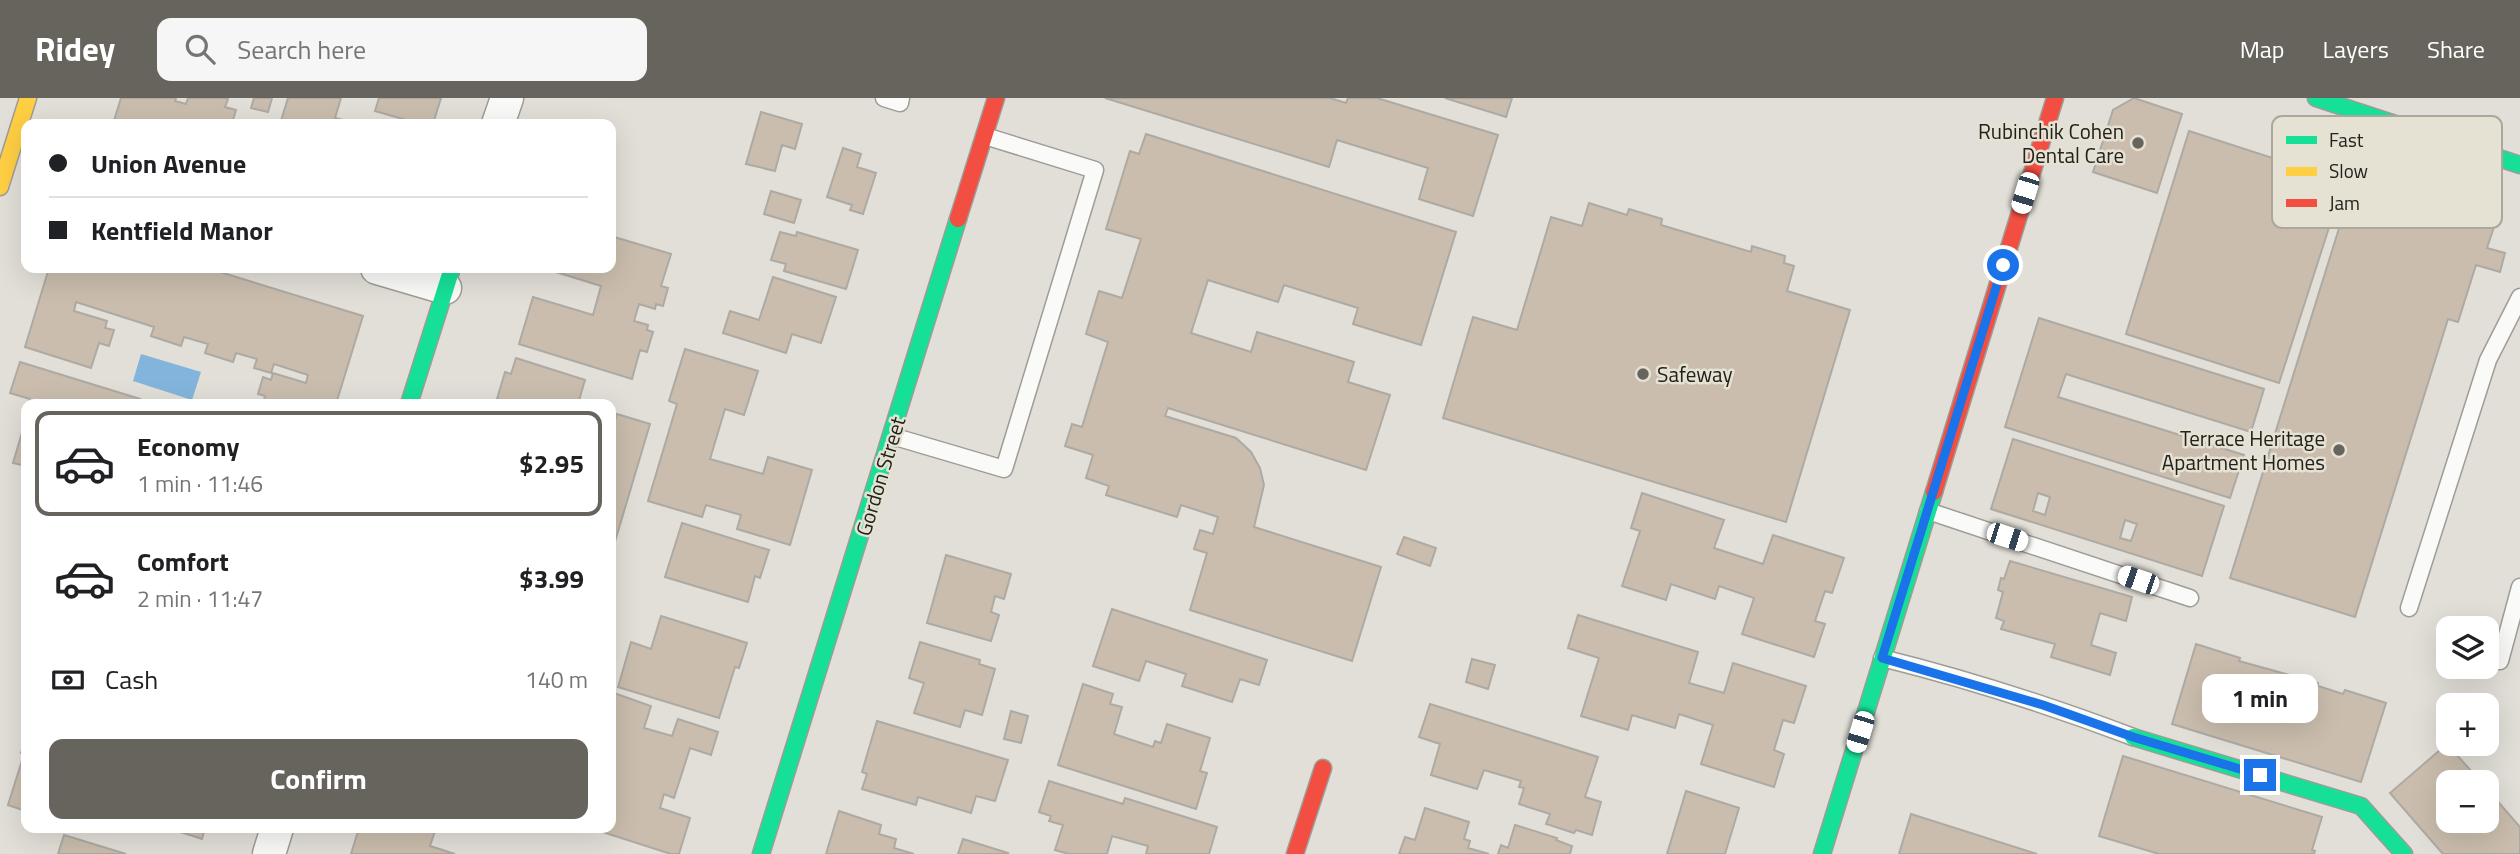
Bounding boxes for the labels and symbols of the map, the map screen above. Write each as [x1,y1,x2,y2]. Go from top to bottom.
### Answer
place label: Rubinchik Cohen Dental Care [1978,115,2124,171]
legend [2272,116,2502,228]
text: Fast [2329,125,2364,154]
marker: Rubinchik Cohen Dental Care [2130,135,2146,151]
text: Slow [2329,156,2368,185]
car [2009,170,2042,216]
text: Jam [2329,188,2360,217]
route start [1987,249,2019,281]
place label: Safeway [1657,358,1733,390]
marker: Safeway [1635,366,1651,382]
street label: Gordon Street [847,412,914,540]
place label: Terrace Heritage Apartment Homes [2162,422,2325,478]
marker: Terrace Heritage Apartment Homes [2331,442,2347,458]
car [1984,521,2031,553]
car [2115,563,2162,597]
callout: 1 min [2202,674,2318,722]
car [1844,709,1877,755]
route end [2244,759,2276,791]

